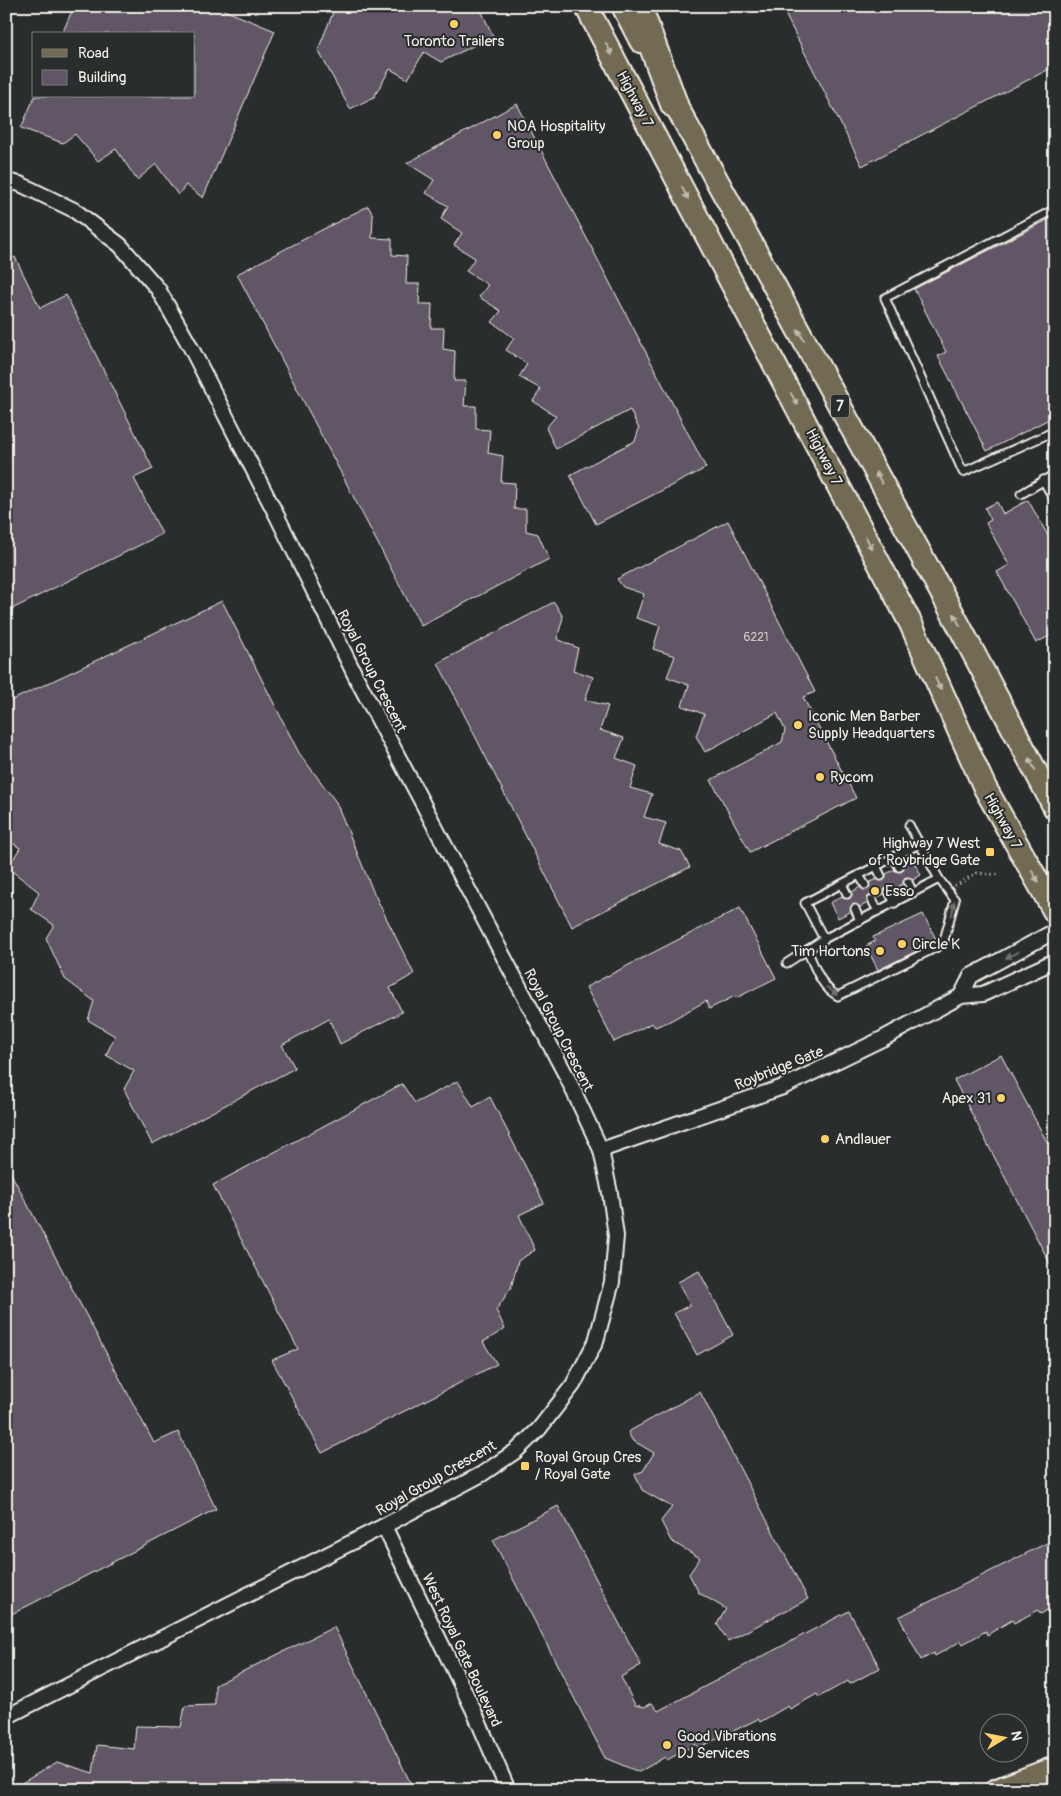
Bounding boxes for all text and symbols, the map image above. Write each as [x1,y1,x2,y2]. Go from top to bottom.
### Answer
marker: Toronto Trailers [448,18,460,30]
legend [32,32,195,98]
place label: Toronto Trailers [404,32,504,51]
one-way arrow [605,42,613,57]
text: Road [78,44,109,63]
text: Building [78,68,126,87]
street label: Highway 7 [612,68,657,131]
place label: NOA Hospitality Group [507,117,606,153]
marker: NOA Hospitality Group [491,129,503,141]
one-way arrow [681,186,689,200]
one-way arrow [797,328,805,342]
one-way arrow [789,392,798,405]
road number: 7 [831,394,849,418]
street label: Highway 7 [801,425,846,489]
one-way arrow [875,470,883,485]
one-way arrow [865,536,873,550]
street label: Royal Group Crescent [332,607,411,737]
one-way arrow [952,614,961,627]
house number: 6221 [743,630,769,645]
one-way arrow [934,677,942,692]
place label: Iconic Men Barber Supply Headquarters [808,707,935,743]
marker: Iconic Men Barber Supply Headquarters [792,719,804,731]
one-way arrow [1028,757,1036,772]
place label: Rycom [830,768,874,787]
marker: Rycom [814,771,826,783]
street label: Highway 7 [979,790,1026,853]
place label: Highway 7 West of Roybridge Gate [869,834,981,870]
marker: Highway 7 West of Roybridge Gate [984,846,996,858]
one-way arrow [1030,870,1039,883]
place label: Esso [885,882,914,901]
marker: Esso [869,885,881,897]
one-way arrow [949,901,957,916]
place label: Circle K [912,935,960,954]
marker: Circle K [896,938,908,950]
place label: Tim Hortons [791,942,870,961]
marker: Tim Hortons [874,945,886,957]
one-way arrow [1005,951,1019,959]
street label: Royal Group Crescent [519,966,598,1096]
one-way arrow [825,986,839,996]
street label: Roybridge Gate [732,1042,827,1095]
place label: Apex 31 [942,1089,991,1108]
marker: Apex 31 [995,1092,1007,1104]
place label: Andlauer [835,1130,892,1149]
marker: Andlauer [819,1133,831,1145]
street label: Royal Group Crescent [373,1436,500,1521]
place label: Royal Group Cres / Royal Gate [535,1448,642,1484]
marker: Royal Group Cres / Royal Gate [519,1460,531,1472]
street label: West Royal Gate Boulevard [418,1570,506,1730]
north arrow [978,1714,1028,1764]
place label: Good Vibrations DJ Services [677,1727,776,1763]
text: N [1007,1730,1026,1742]
marker: Good Vibrations DJ Services [661,1739,673,1751]

